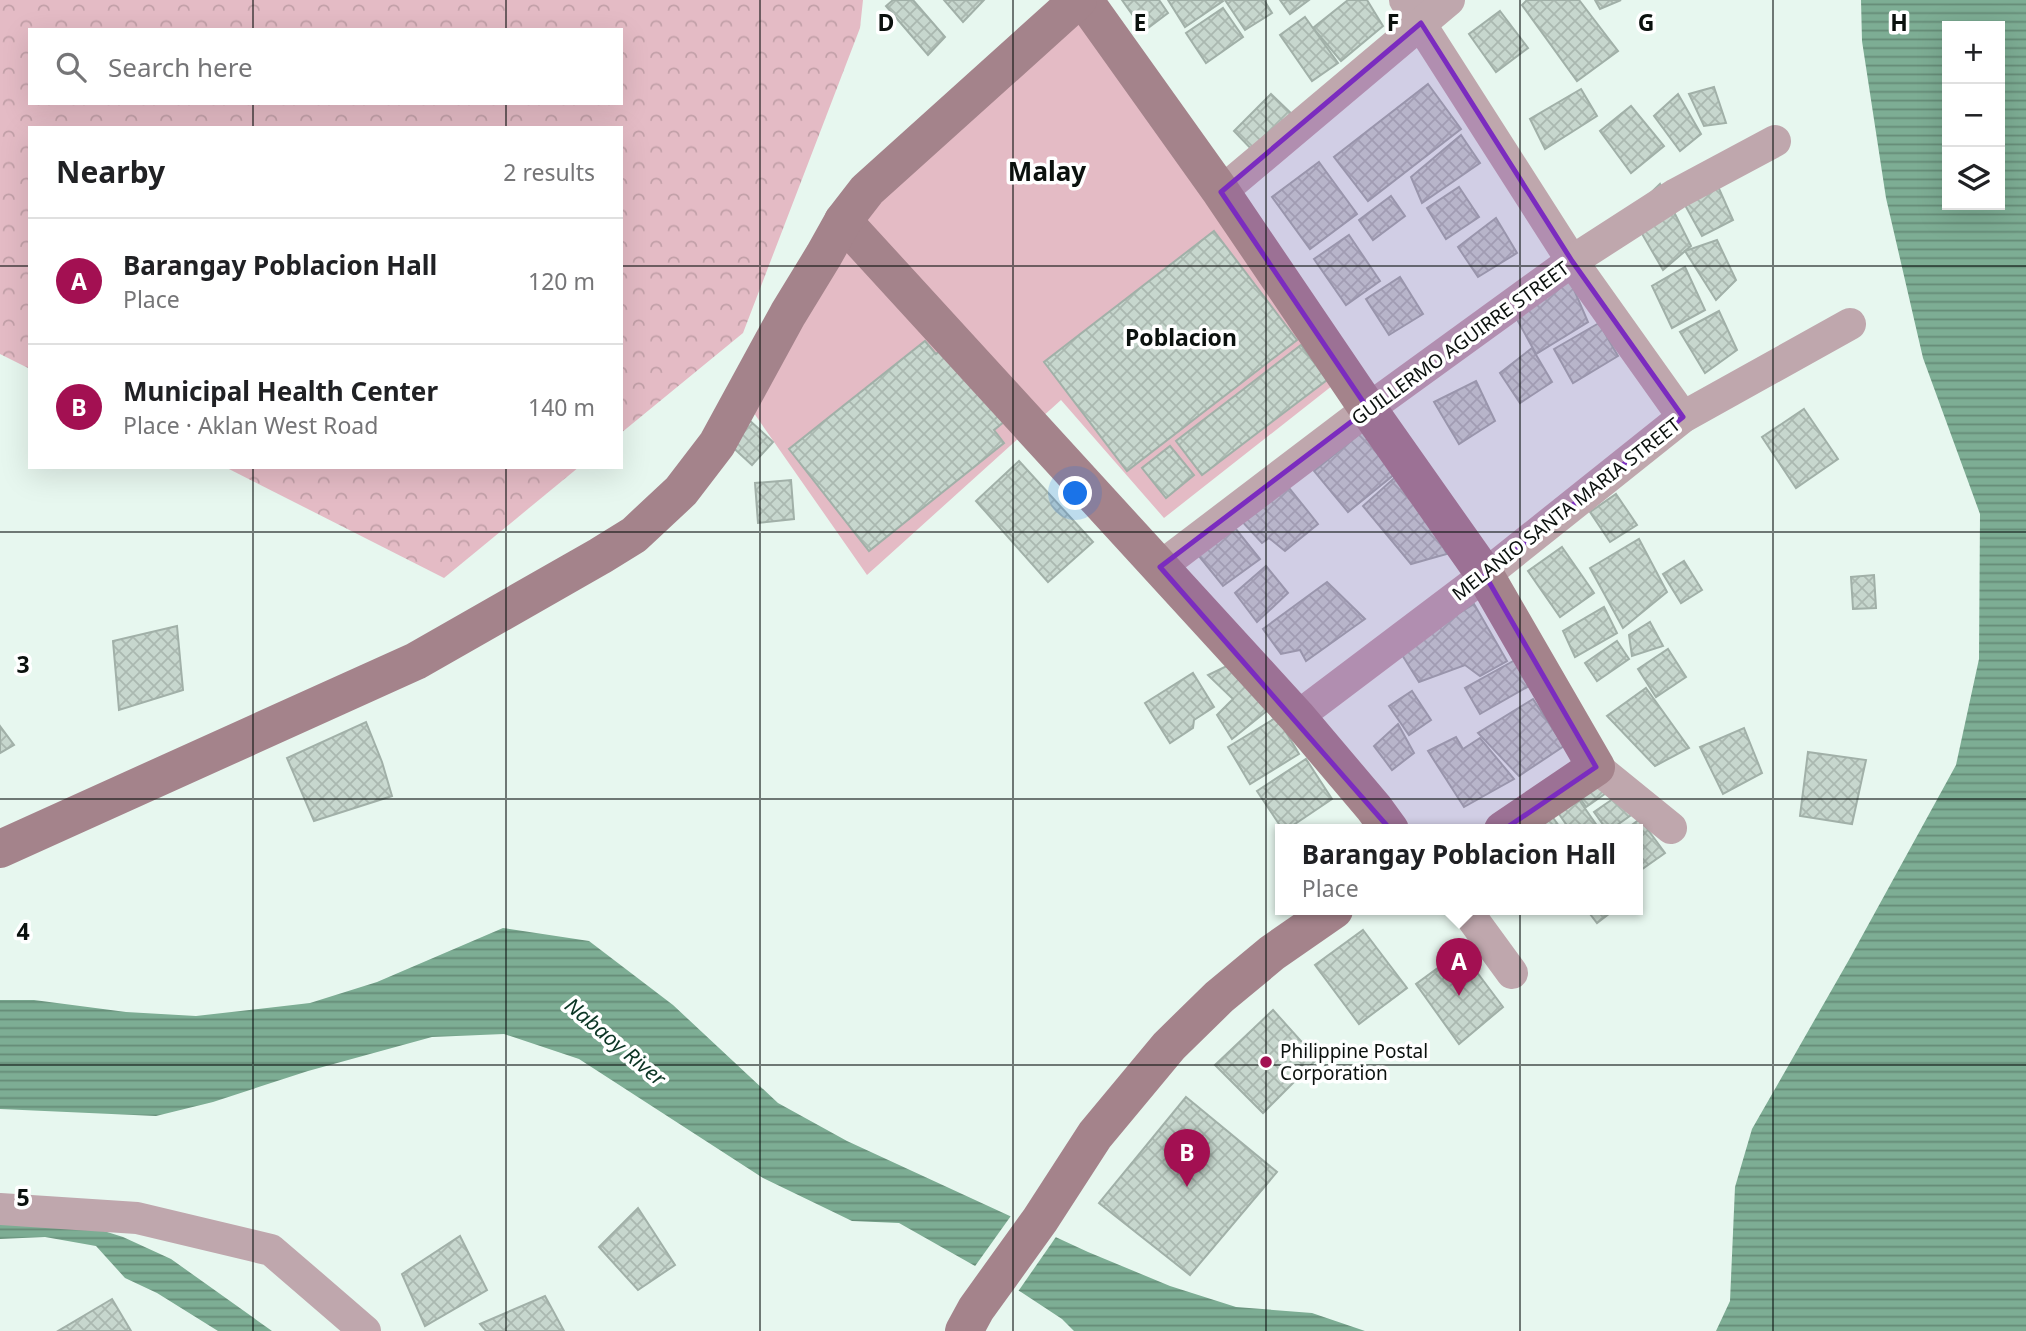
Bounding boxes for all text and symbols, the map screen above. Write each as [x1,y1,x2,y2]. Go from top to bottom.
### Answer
text: D [878,6,894,38]
text: E [1134,6,1146,38]
text: F [1387,6,1399,38]
text: G [1638,6,1654,38]
text: H [1890,6,1908,38]
map controls [1942,21,2005,210]
button: + [1942,21,2005,84]
search box [28,28,623,105]
icon: search [52,48,90,86]
text: Search here [108,49,253,85]
button: − [1942,84,2005,147]
button: layers [1942,147,2005,210]
text: Nearby [56,151,165,192]
district label: Malay [1008,153,1086,189]
text: 2 results [503,156,595,188]
text: Barangay Poblacion Hall [123,247,437,283]
street label: GUILLERMO AGUIRRE STREET [1346,255,1574,431]
text: A [71,265,87,297]
text: 120 m [528,265,595,297]
text: Place [123,283,180,315]
district label: Poblacion [1125,321,1237,353]
text: Municipal Health Center [123,373,438,409]
text: B [71,391,87,423]
text: 140 m [528,391,595,423]
text: Place · Aklan West Road [123,409,378,441]
street label: MELANIO SANTA MARIA STREET [1446,411,1686,606]
your location [1058,476,1092,510]
text: 3 [16,648,30,680]
popup [1275,824,1643,915]
text: Barangay Poblacion Hall [1302,836,1616,872]
text: Place [1302,872,1359,904]
text: 4 [16,915,30,947]
pin: A [1436,938,1482,996]
water label: Nabaoy River [559,991,673,1093]
place label: Philippine Postal Corporation [1280,1038,1428,1086]
marker: Philippine Postal Corporation [1258,1054,1274,1070]
pin: B [1164,1129,1210,1187]
text: 5 [16,1181,30,1213]

